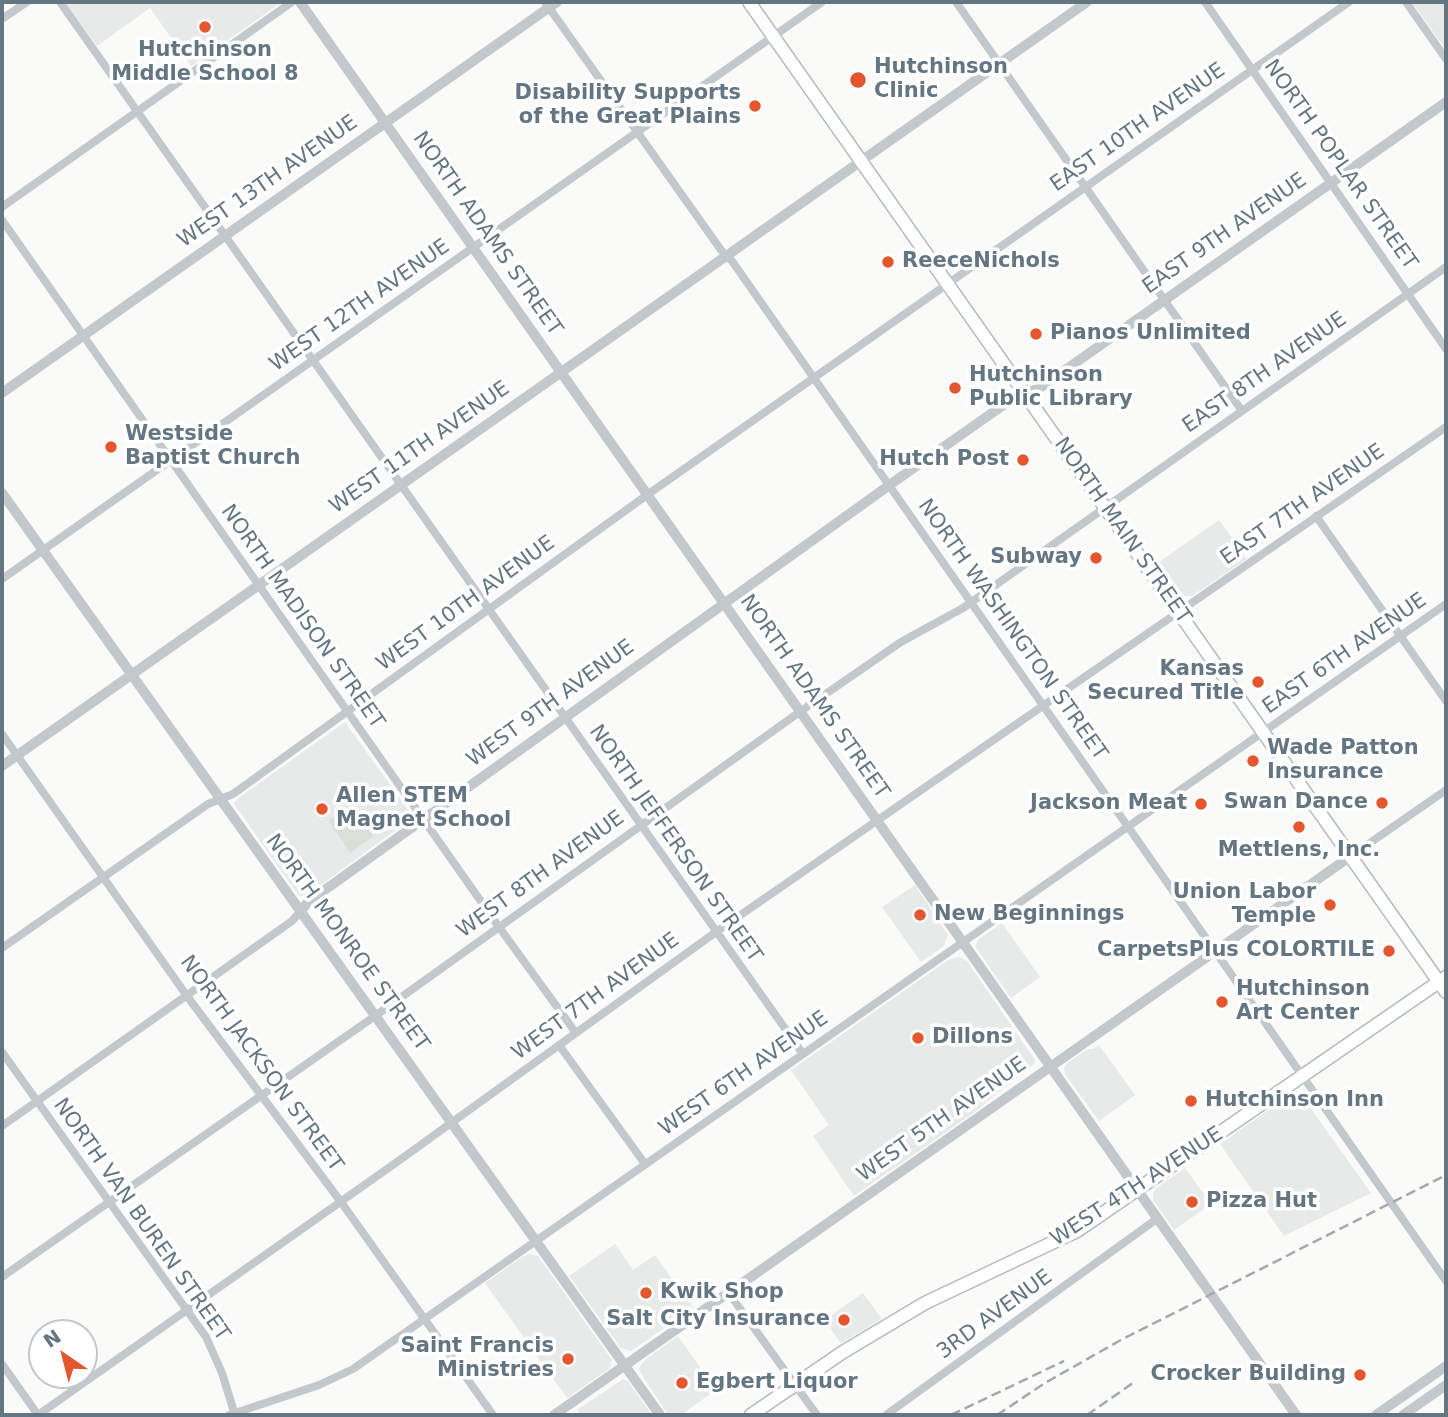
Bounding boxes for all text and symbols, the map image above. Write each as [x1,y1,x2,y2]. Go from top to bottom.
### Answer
marker: Hutchinson Middle School 8 [197,19,213,35]
place label: Hutchinson Middle School 8 [111,38,299,88]
place label: Hutchinson Clinic [874,55,1008,105]
street label: NORTH POPLAR STREET [1258,55,1422,275]
street label: EAST 10TH AVENUE [1046,58,1230,198]
marker: Hutchinson Clinic [848,70,868,90]
place label: Disability Supports of the Great Plains [515,81,741,131]
marker: Disability Supports of the Great Plains [747,98,763,114]
street label: WEST 13TH AVENUE [173,110,363,254]
street label: NORTH ADAMS STREET [407,127,567,341]
street label: EAST 9TH AVENUE [1138,168,1312,300]
street label: WEST 12TH AVENUE [265,234,455,378]
place label: ReeceNichols [902,249,1060,275]
marker: ReeceNichols [880,254,896,270]
street label: EAST 8TH AVENUE [1178,307,1352,439]
place label: Pianos Unlimited [1050,321,1251,347]
marker: Pianos Unlimited [1028,326,1044,342]
place label: Hutchinson Public Library [969,363,1133,413]
street label: WEST 11TH AVENUE [325,376,515,520]
marker: Hutchinson Public Library [947,380,963,396]
place label: Westside Baptist Church [125,422,300,472]
street label: NORTH MAIN STREET [1048,433,1196,629]
marker: Westside Baptist Church [103,439,119,455]
street label: EAST 7TH AVENUE [1216,439,1390,571]
place label: Hutch Post [879,447,1009,473]
marker: Hutch Post [1015,452,1031,468]
street label: NORTH WASHINGTON STREET [912,495,1112,765]
street label: NORTH MADISON STREET [215,500,389,734]
street label: WEST 10TH AVENUE [372,531,560,677]
place label: Subway [990,545,1082,571]
marker: Subway [1088,550,1104,566]
street label: EAST 6TH AVENUE [1258,588,1432,720]
street label: NORTH ADAMS STREET [734,590,894,804]
street label: WEST 9TH AVENUE [462,635,640,773]
place label: Kansas Secured Title [1087,657,1244,707]
marker: Kansas Secured Title [1250,674,1266,690]
street label: NORTH JEFFERSON STREET [583,720,767,968]
place label: Wade Patton Insurance [1267,736,1419,786]
marker: Wade Patton Insurance [1245,753,1261,769]
place label: Allen STEM Magnet School [336,784,511,834]
place label: Swan Dance [1224,790,1368,816]
place label: Jackson Meat [1030,791,1187,817]
marker: Swan Dance [1374,795,1390,811]
marker: Jackson Meat [1193,796,1209,812]
marker: Allen STEM Magnet School [314,801,330,817]
street label: WEST 8TH AVENUE [452,806,630,944]
marker: Mettlens, Inc. [1291,819,1307,835]
street label: NORTH MONROE STREET [260,830,434,1056]
place label: Mettlens, Inc. [1218,838,1380,864]
place label: Union Labor Temple [1173,880,1316,930]
marker: Union Labor Temple [1322,897,1338,913]
place label: New Beginnings [934,902,1125,928]
marker: New Beginnings [912,907,928,923]
street label: WEST 7TH AVENUE [507,928,685,1066]
place label: CarpetsPlus COLORTILE [1097,938,1375,964]
marker: CarpetsPlus COLORTILE [1381,943,1397,959]
street label: NORTH JACKSON STREET [174,951,348,1177]
place label: Hutchinson Art Center [1236,977,1370,1027]
marker: Hutchinson Art Center [1214,994,1230,1010]
street label: WEST 6TH AVENUE [655,1006,833,1142]
place label: Dillons [932,1025,1013,1051]
marker: Dillons [910,1030,926,1046]
street label: WEST 5TH AVENUE [853,1052,1031,1188]
place label: Hutchinson Inn [1205,1088,1384,1114]
marker: Hutchinson Inn [1183,1093,1199,1109]
street label: NORTH VAN BUREN STREET [47,1094,235,1346]
street label: WEST 4TH AVENUE [1046,1122,1228,1252]
place label: Pizza Hut [1206,1189,1317,1215]
marker: Pizza Hut [1184,1194,1200,1210]
street label: 3RD AVENUE [933,1265,1057,1365]
place label: Kwik Shop [660,1280,784,1306]
marker: Kwik Shop [638,1285,654,1301]
place label: Salt City Insurance [606,1307,830,1333]
marker: Salt City Insurance [836,1312,852,1328]
north arrow [28,1319,98,1389]
place label: Saint Francis Ministries [401,1334,554,1384]
marker: Saint Francis Ministries [560,1351,576,1367]
place label: Crocker Building [1150,1362,1346,1388]
marker: Crocker Building [1352,1367,1368,1383]
place label: Egbert Liquor [696,1370,858,1396]
marker: Egbert Liquor [674,1375,690,1391]

